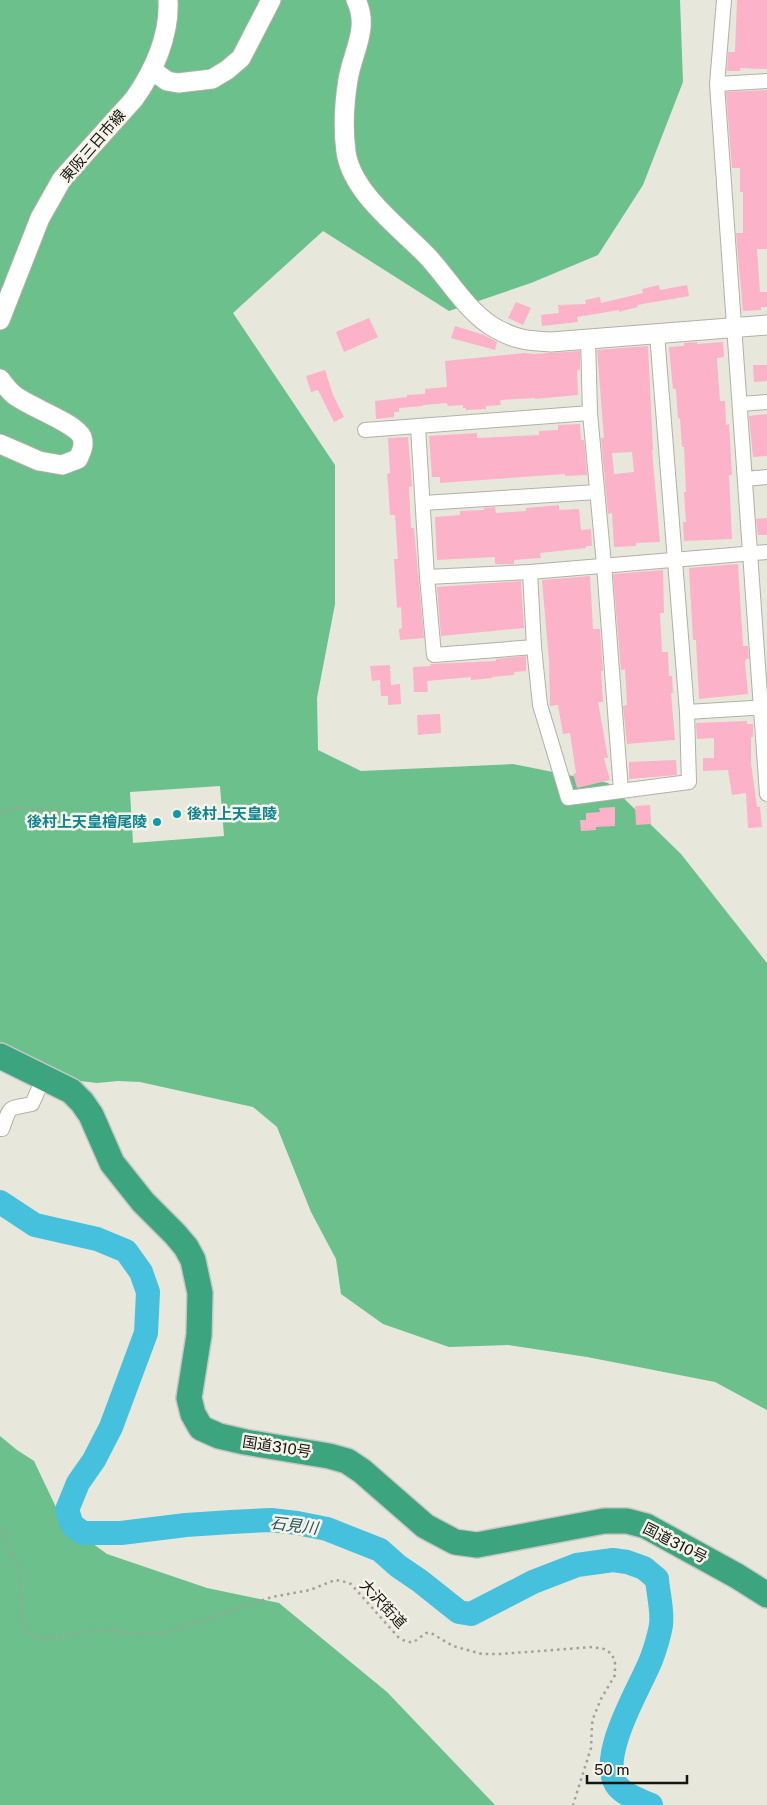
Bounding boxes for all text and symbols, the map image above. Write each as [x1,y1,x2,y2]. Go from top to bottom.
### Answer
street label: 東阪三日市線 [57,106,129,185]
place label: 後村上天皇陵 [187,805,277,822]
marker: 後村上天皇陵 [171,808,183,820]
place label: 後村上天皇檜尾陵 [27,813,147,830]
marker: 後村上天皇檜尾陵 [151,816,163,828]
street label: 国道310号 [241,1433,313,1460]
water label: 石見川 [269,1513,321,1538]
street label: 国道310号 [640,1519,710,1566]
street label: 大沢街道 [357,1576,410,1631]
scale bar [587,1752,687,1784]
text: 50 m [594,1761,629,1778]

